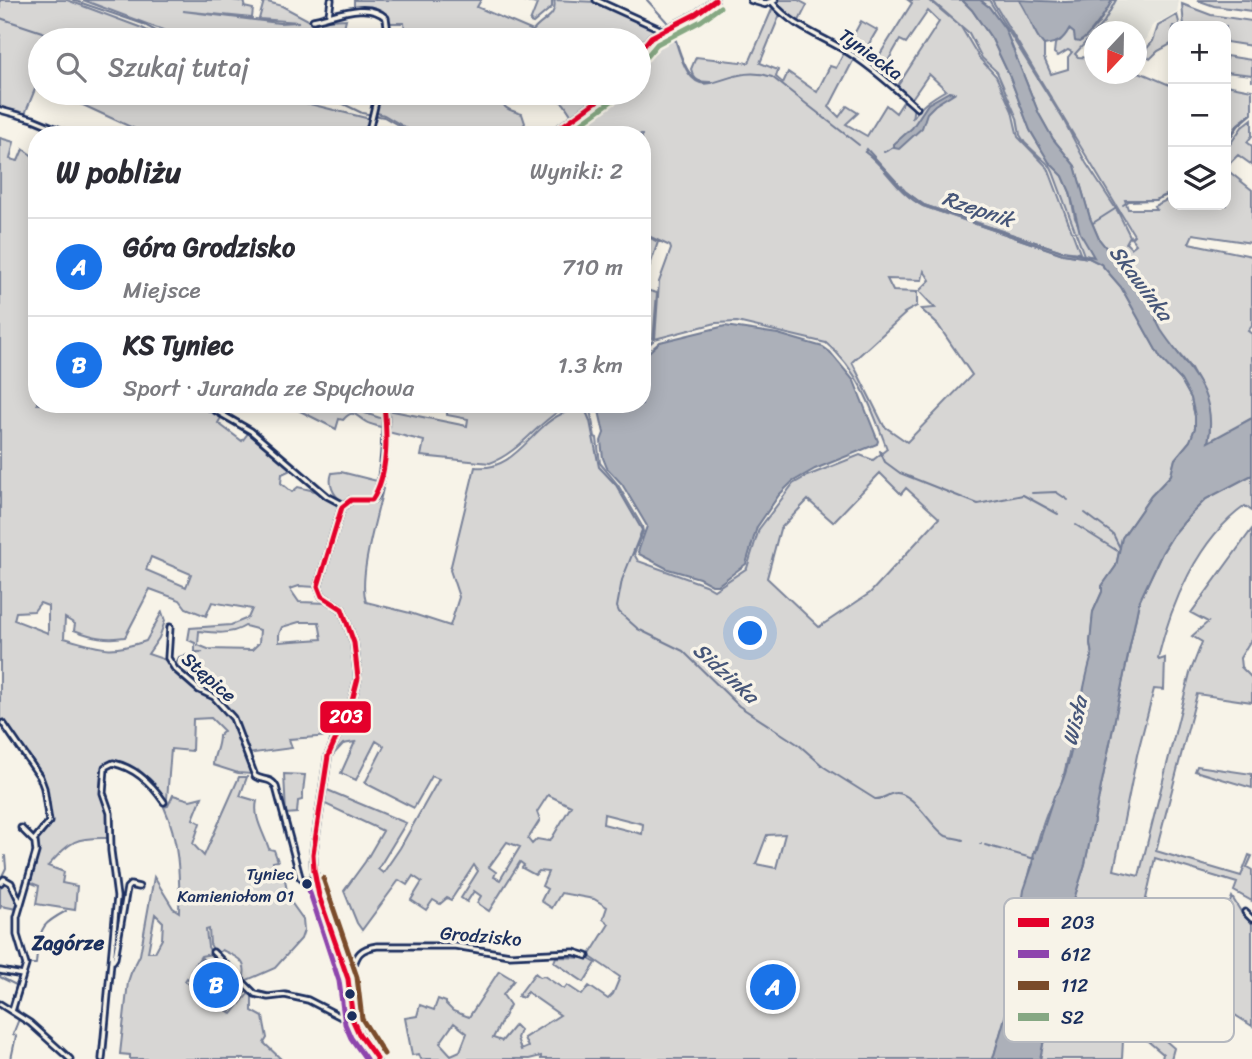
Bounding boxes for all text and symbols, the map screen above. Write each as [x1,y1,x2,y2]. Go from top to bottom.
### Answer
street label: Tyniecka [832,19,911,89]
north arrow [1084,21,1147,84]
map controls [1168,21,1231,210]
button: + [1168,21,1231,84]
search box [28,28,651,105]
text: Szukaj tutaj [108,44,249,90]
icon: search [52,48,90,86]
button: − [1168,84,1231,147]
text: W pobliżu [56,145,181,199]
button: layers [1168,147,1231,210]
text: Wyniki: 2 [530,151,623,192]
water label: Rzepnik [937,179,1021,240]
text: Góra Grodzisko [123,224,295,270]
water label: Skawinka [1099,236,1184,332]
text: A [71,247,87,288]
text: 710 m [562,247,623,288]
text: Miejsce [123,270,201,311]
text: KS Tyniec [123,322,233,368]
text: B [72,345,86,386]
text: 1.3 km [558,345,623,386]
text: Sport · Juranda ze Spychowa [123,368,414,409]
your location [733,616,767,650]
water label: Sidzinka [684,632,770,715]
street label: Stępice [174,643,244,711]
water label: Wisła [1051,690,1100,749]
line badge: 203 [319,700,372,734]
text: 203 [328,700,363,733]
place label: Tyniec Kamieniołom 01 [177,859,295,911]
marker: Tyniec Kamieniołom 01 [300,877,314,891]
legend [1004,898,1234,1042]
text: 203 [1061,906,1095,939]
street label: Grodzisko [439,916,523,956]
district label: Zagórze [31,924,105,962]
text: 612 [1061,938,1091,971]
pin: B [193,959,239,1011]
pin: A [750,961,796,1013]
text: 112 [1061,969,1088,1002]
unlabelled marker [343,987,357,1001]
text: S2 [1061,1001,1084,1034]
unlabelled marker [345,1009,359,1023]

